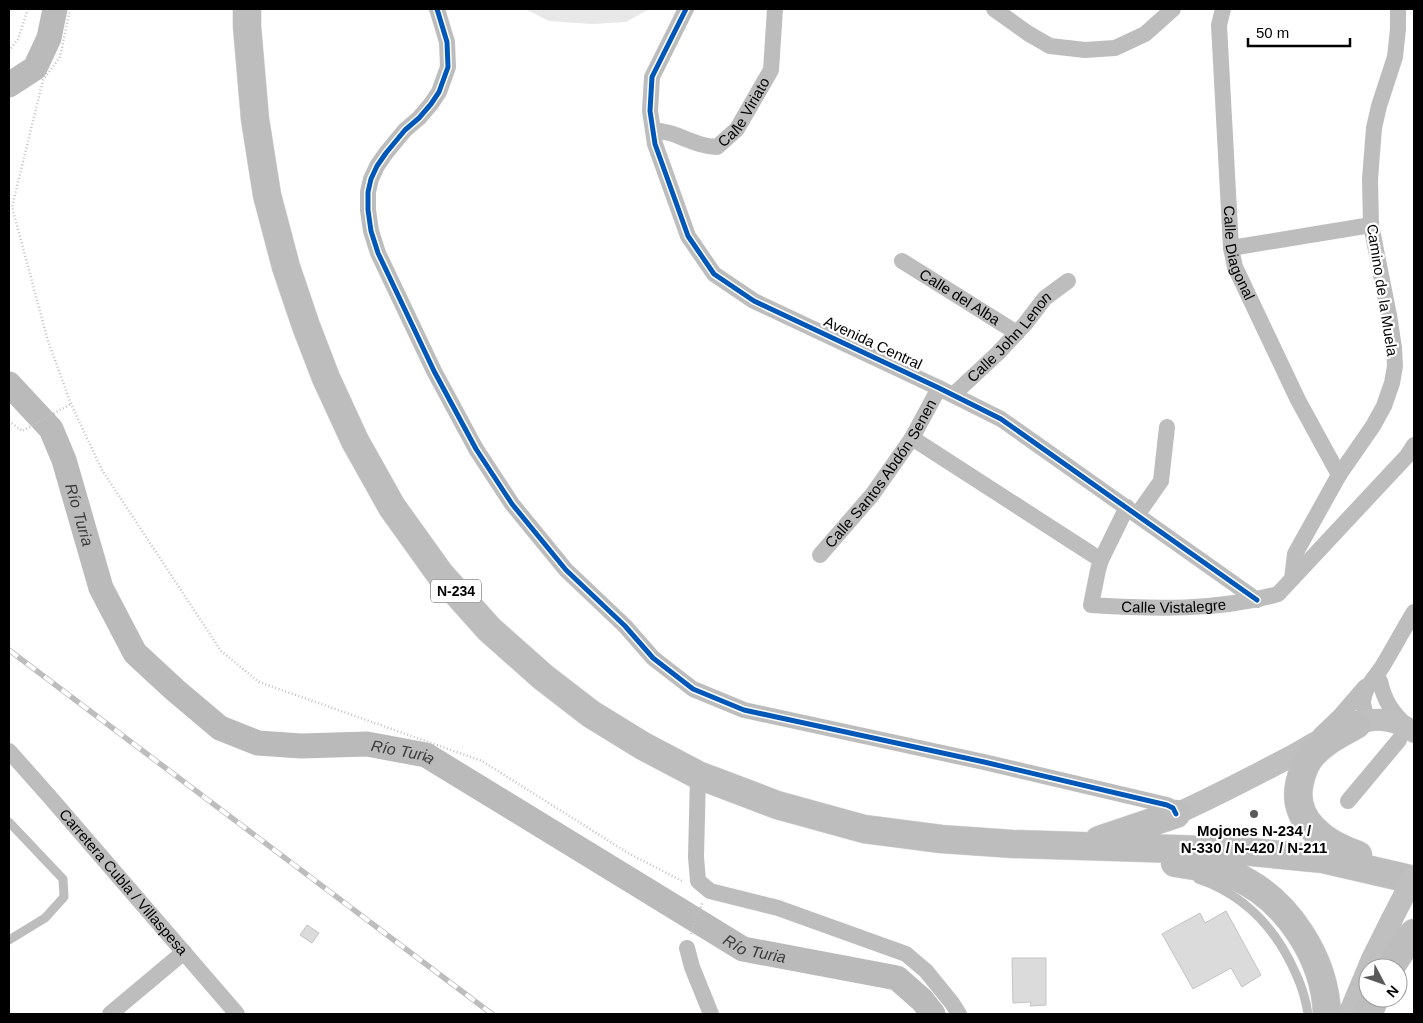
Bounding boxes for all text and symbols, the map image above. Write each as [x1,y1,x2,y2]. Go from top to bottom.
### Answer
scale bar [1248,15,1350,47]
text: 50 m [1256,24,1289,41]
street label: Calle Viriato [714,74,773,150]
street label: Calle Diagonal [1221,205,1258,303]
street label: Camino de la Muela [1364,223,1401,358]
street label: Calle del Alba [916,265,1004,329]
street label: Calle John Lenon [963,288,1054,385]
street label: Avenida Central [821,312,925,373]
street label: Calle Santos Abdón Senen [821,396,939,551]
water label: Río Turia [62,481,96,548]
road number: N-234 [431,580,481,602]
street label: Calle Vistalegre [1121,595,1227,616]
water label: Río Turia [370,737,438,768]
street label: Carretera Cubla / Villaspesa [56,805,192,959]
marker: Mojones N-234 / N-330 / N-420 / N-211 [1248,808,1260,820]
place label: Mojones N-234 / N-330 / N-420 / N-211 [1181,822,1327,856]
water label: Río Turia [720,931,787,966]
north arrow [1358,958,1408,1008]
text: N [1383,982,1402,1001]

